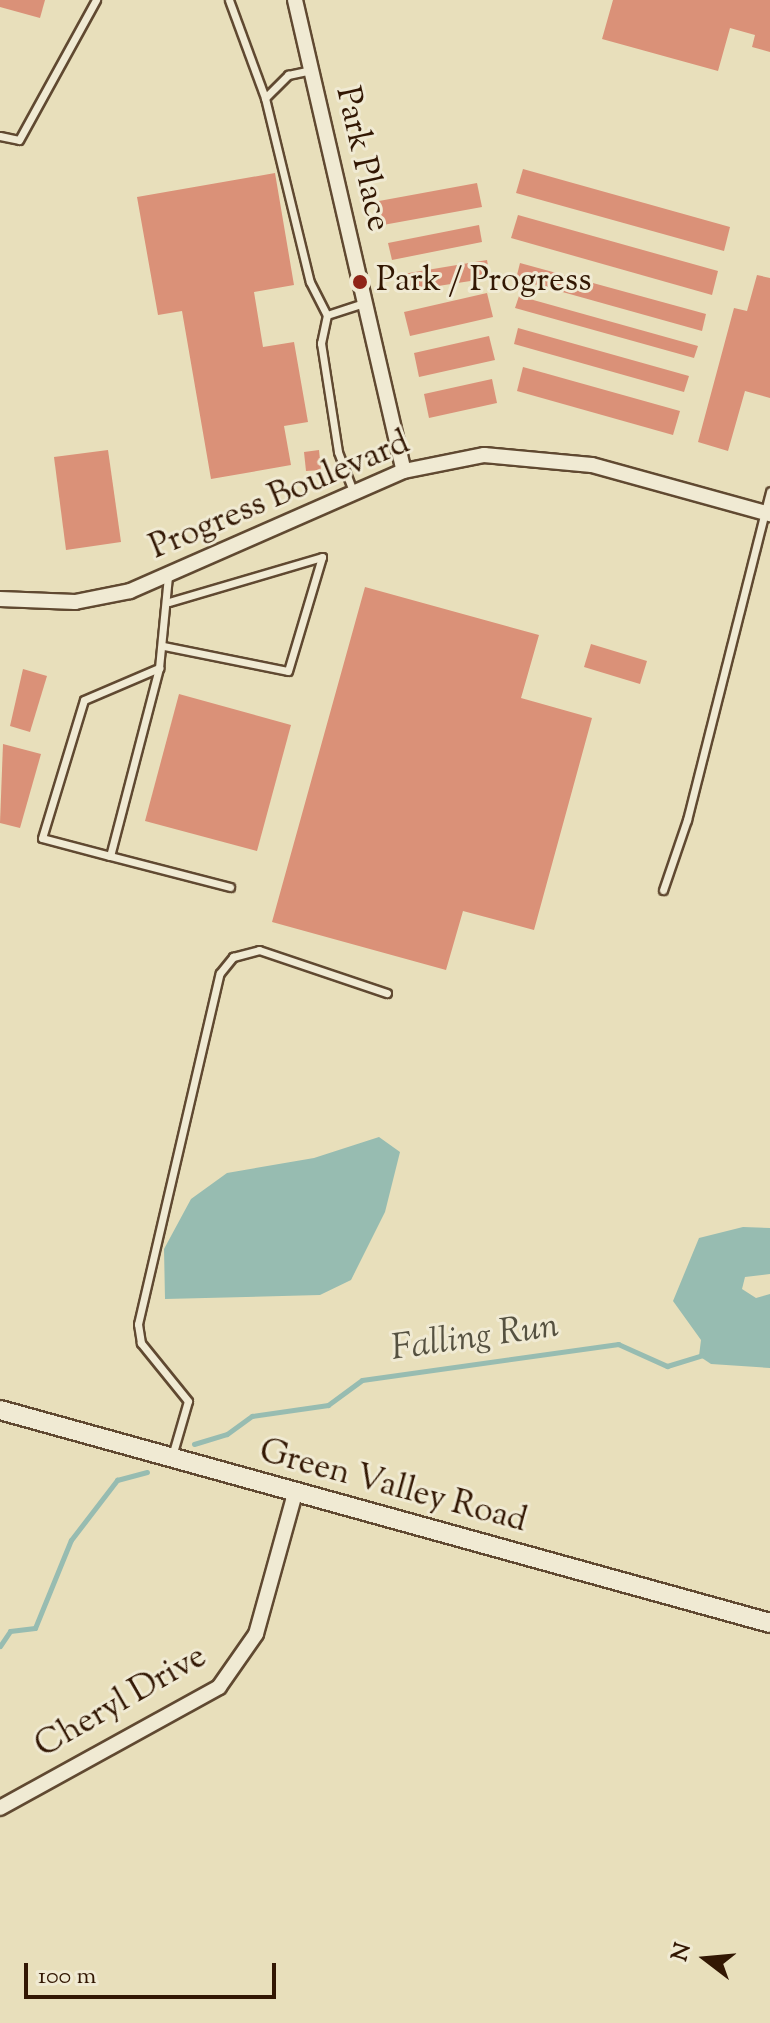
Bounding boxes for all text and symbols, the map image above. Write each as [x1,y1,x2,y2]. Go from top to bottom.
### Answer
street label: Park Place [326,83,398,235]
place label: Park / Progress [376,262,592,302]
marker: Park / Progress [351,273,369,291]
street label: Progress Boulevard [144,423,416,569]
water label: Falling Run [388,1306,562,1372]
street label: Green Valley Road [255,1432,531,1542]
street label: Cheryl Drive [28,1637,214,1767]
north arrow [666,1919,746,1999]
text: N [665,1940,701,1965]
scale bar [28,1947,280,1997]
text: 100 m [38,1960,96,1994]

